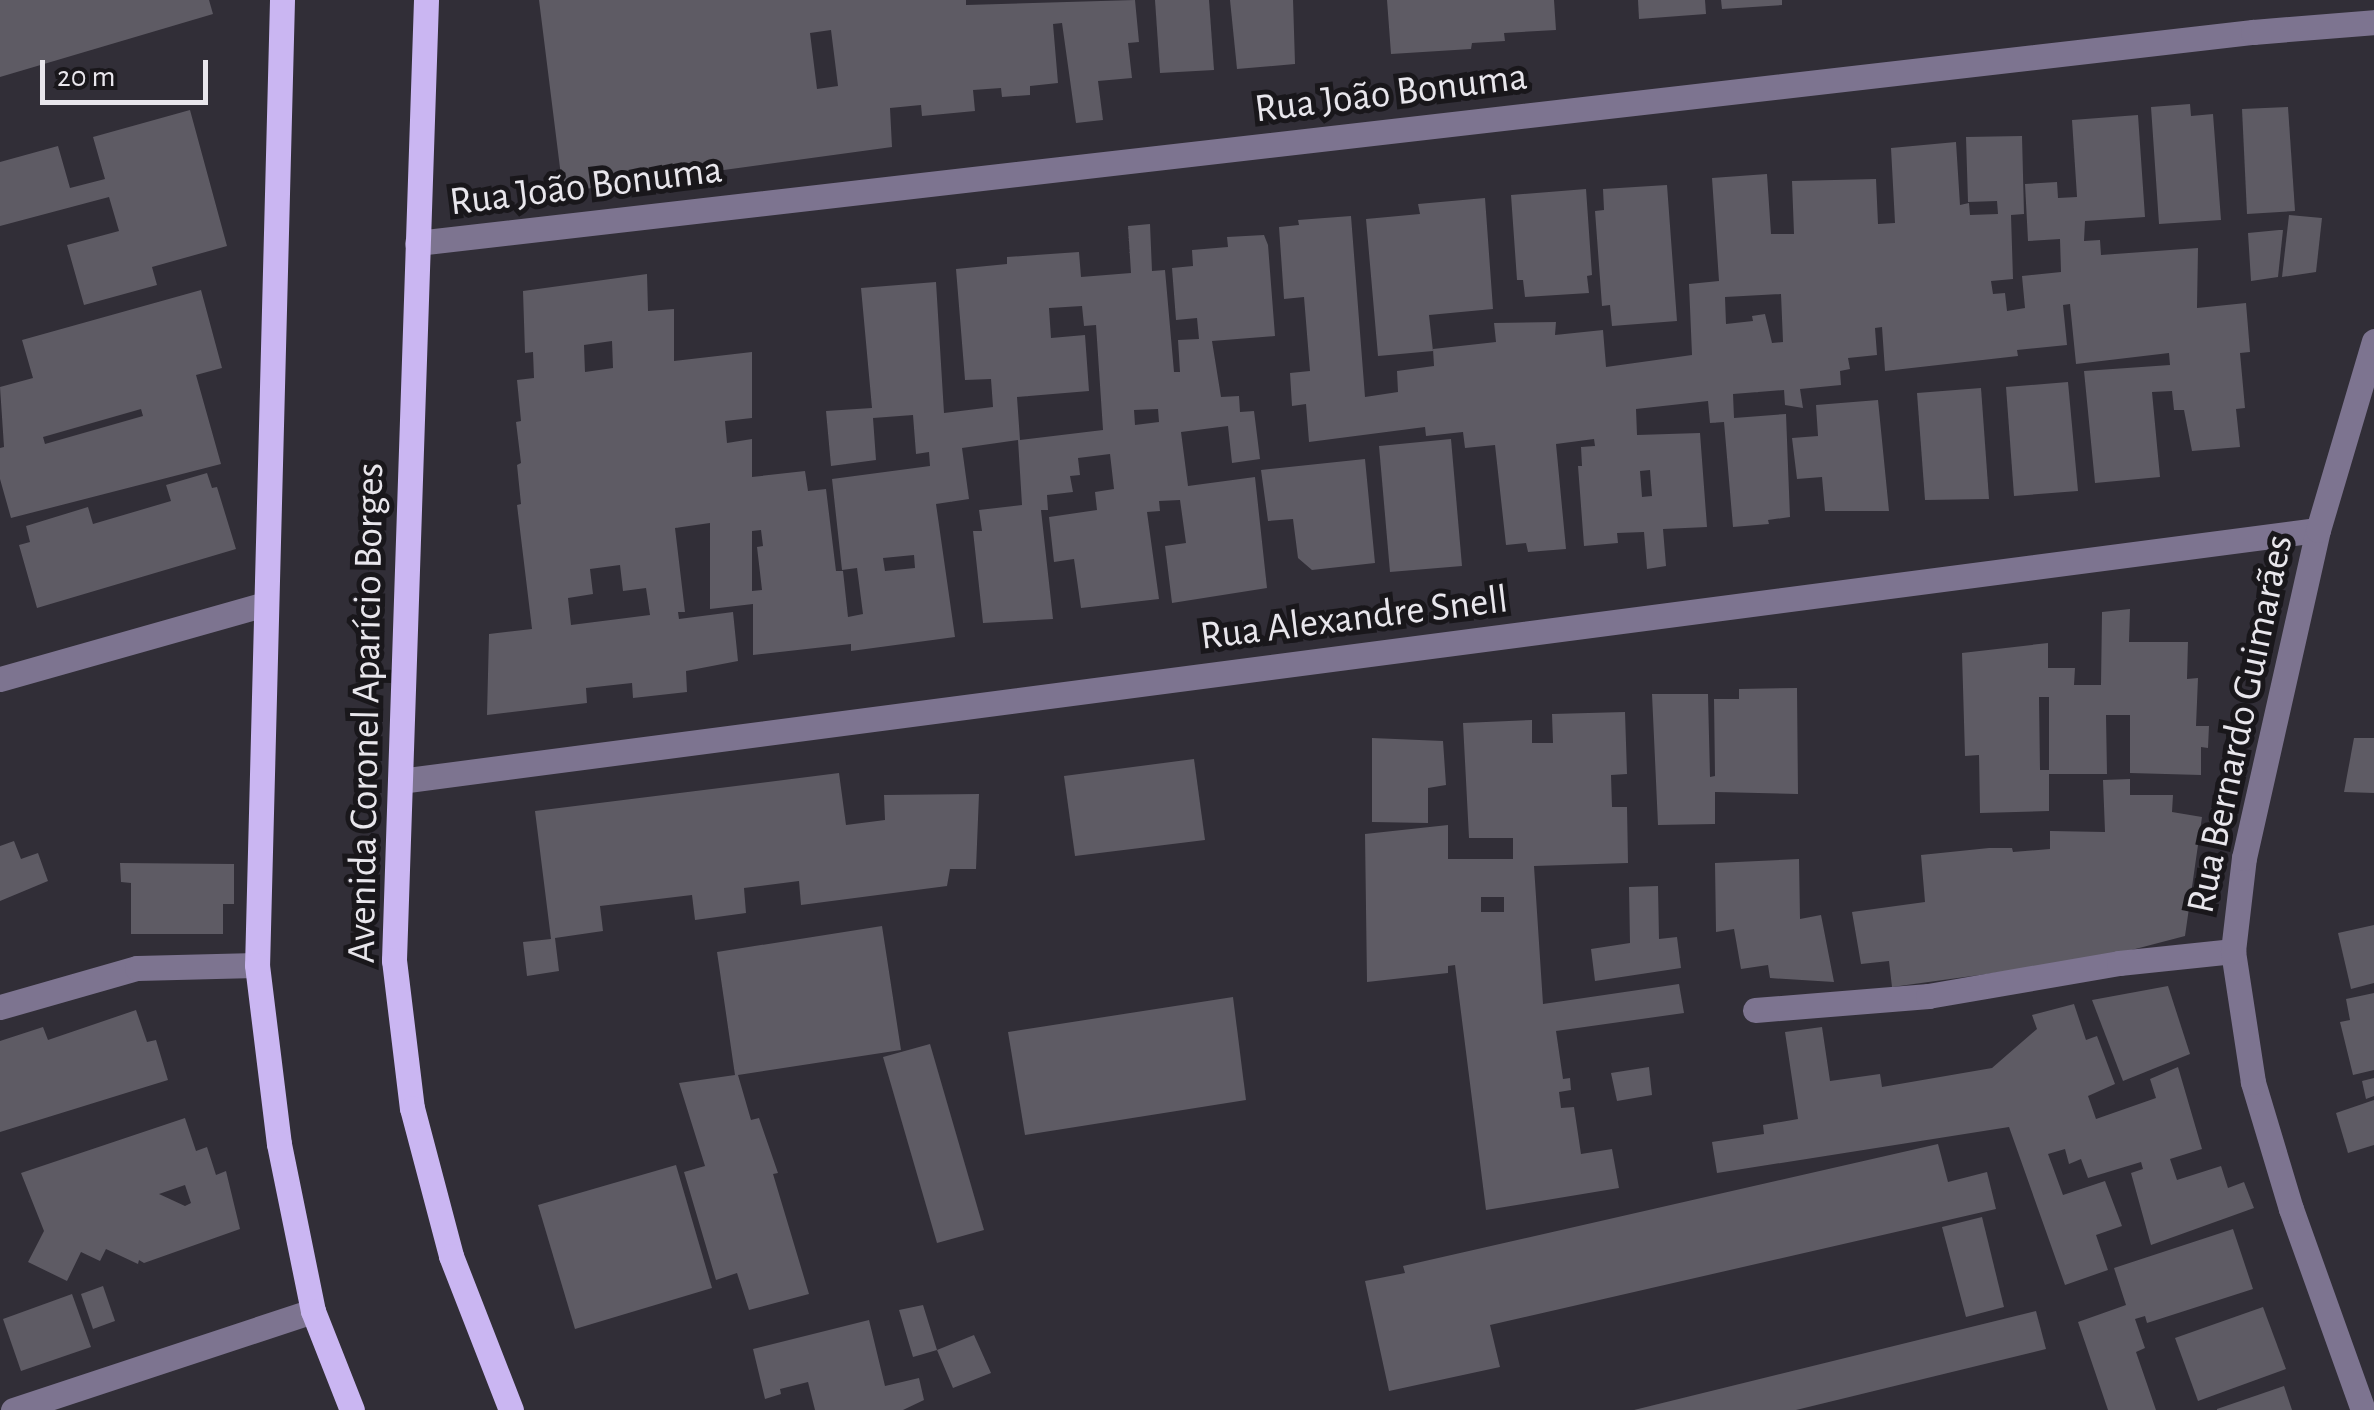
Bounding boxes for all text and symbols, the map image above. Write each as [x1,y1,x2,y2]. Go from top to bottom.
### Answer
scale bar [45,40,212,102]
street label: Rua João Bonuma [1252,52,1530,134]
text: 20 m [57,62,115,92]
street label: Rua João Bonuma [447,145,725,227]
street label: Avenida Coronel Aparício Borges [338,462,394,964]
street label: Rua Bernardo Guimarães [2176,531,2304,917]
street label: Rua Alexandre Snell [1197,575,1511,661]

